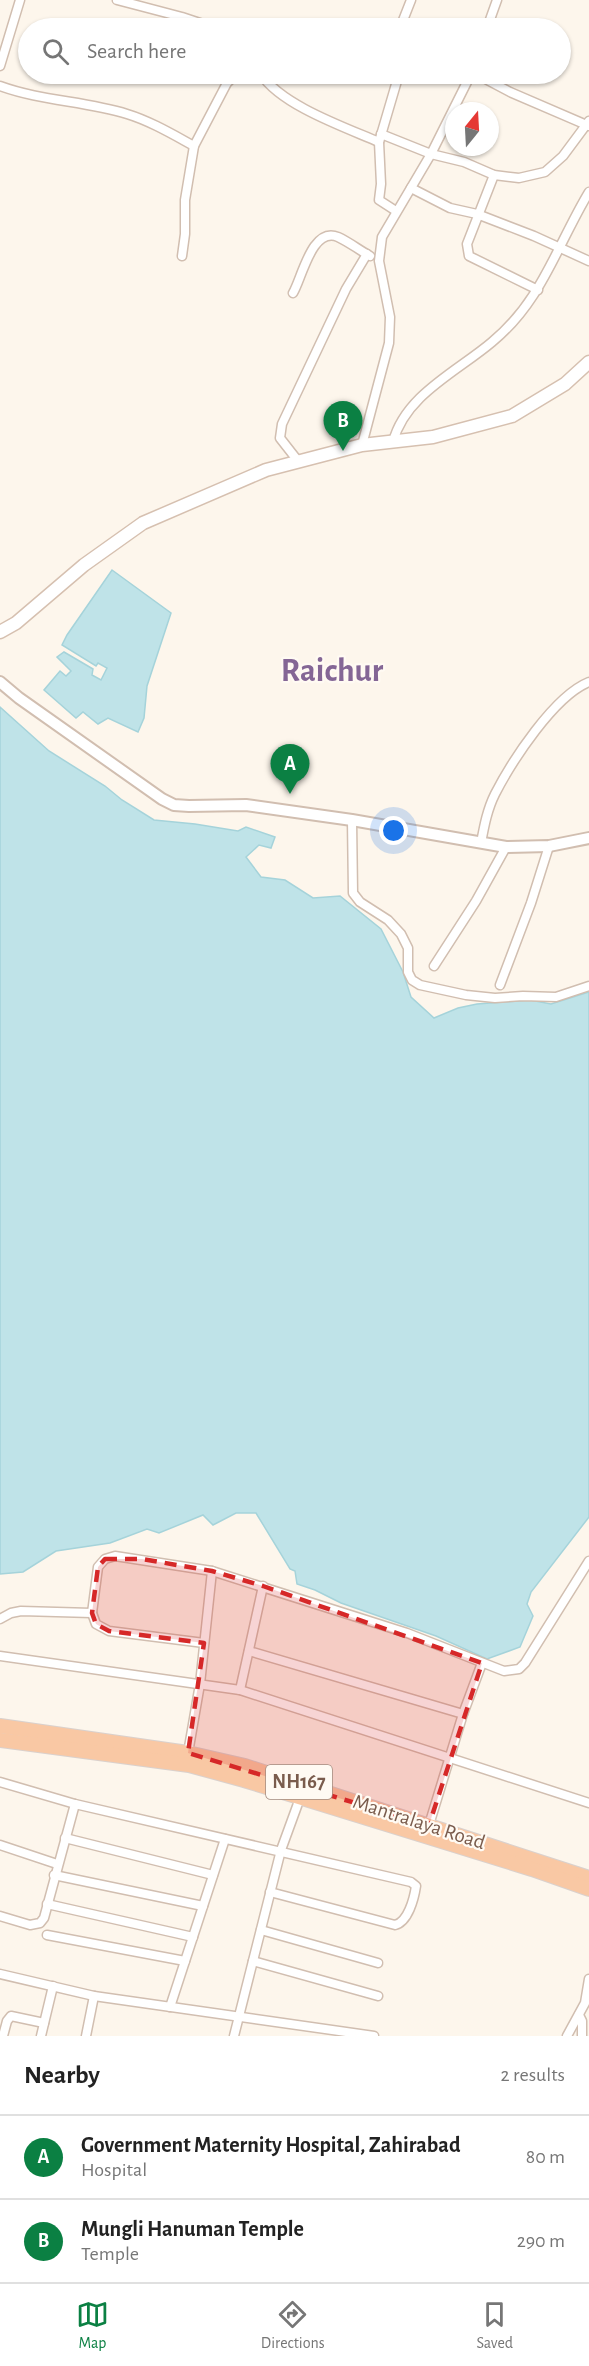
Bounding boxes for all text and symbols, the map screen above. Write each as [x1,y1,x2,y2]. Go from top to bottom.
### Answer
search box [18,18,571,84]
icon: search [39,35,72,68]
text: Search here [87,40,186,62]
north arrow [445,102,499,156]
pin: B [324,402,362,451]
district label: Raichur [281,655,384,688]
pin: A [270,744,310,794]
your location [379,816,408,845]
road number: NH167 [266,1765,332,1799]
street label: Mantralaya Road [350,1791,488,1853]
text: Nearby [24,2062,100,2088]
text: 2 results [501,2065,565,2085]
text: Government Maternity Hospital, Zahirabad [81,2134,460,2156]
text: A [38,2147,50,2167]
text: 80 m [526,2147,565,2167]
text: Hospital [81,2160,147,2180]
text: Mungli Hanuman Temple [81,2218,304,2240]
text: B [38,2231,49,2251]
text: 290 m [517,2231,565,2251]
text: Temple [81,2244,139,2264]
tab: Map [76,2298,109,2353]
tab: Directions [261,2298,325,2353]
tab: Saved [476,2298,513,2353]

